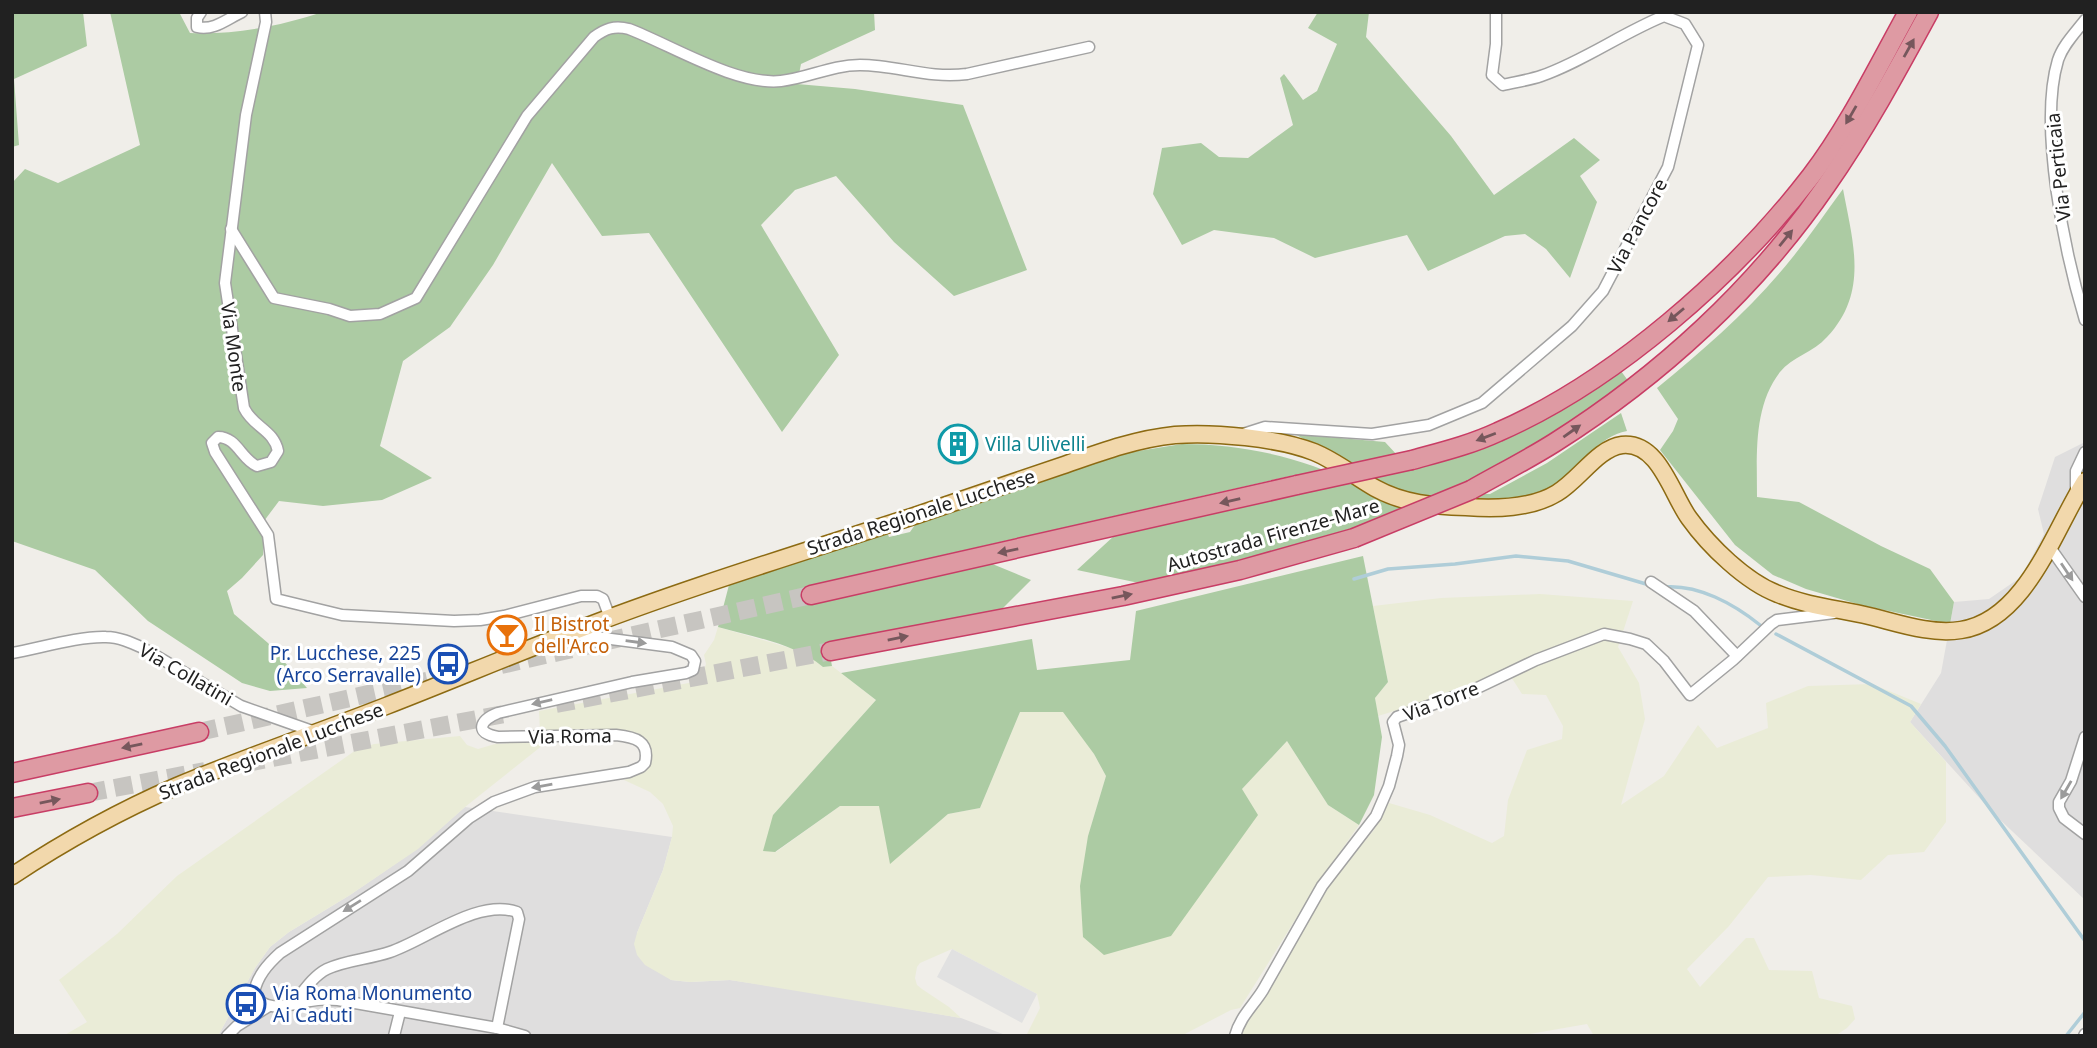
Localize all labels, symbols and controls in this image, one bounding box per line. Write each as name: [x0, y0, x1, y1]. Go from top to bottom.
one-way arrow: [1904, 38, 1915, 58]
one-way arrow: [1845, 105, 1857, 124]
street label: Via Perticaia: [2039, 111, 2077, 223]
street label: Via Pancore: [1601, 174, 1673, 278]
one-way arrow: [1778, 230, 1793, 247]
street label: Via Monte: [215, 301, 253, 393]
one-way arrow: [1668, 307, 1685, 322]
building icon: Villa Ulivelli: [937, 423, 979, 465]
one-way arrow: [1563, 424, 1581, 438]
place label: Villa Ulivelli: [985, 431, 1085, 457]
one-way arrow: [1475, 432, 1496, 443]
street label: Strada Regionale Lucchese: [804, 463, 1038, 561]
street label: Autostrada Firenze-Mare: [1164, 492, 1382, 578]
one-way arrow: [1219, 496, 1241, 507]
one-way arrow: [997, 545, 1019, 556]
one-way arrow: [2060, 563, 2074, 581]
one-way arrow: [1111, 590, 1133, 601]
place label: Il Bistrot dell'Arco: [534, 611, 609, 659]
bar icon: Il Bistrot dell'Arco: [486, 614, 528, 656]
one-way arrow: [887, 633, 909, 644]
street label: Via Collatini: [134, 637, 238, 711]
one-way arrow: [626, 637, 648, 648]
place label: Pr. Lucchese, 225 (Arco Serravalle): [270, 640, 421, 688]
bus stop icon: Pr. Lucchese, 225 (Arco Serravalle): [427, 643, 469, 685]
street label: Via Torre: [1400, 675, 1482, 727]
street label: Strada Regionale Lucchese: [155, 696, 387, 806]
one-way arrow: [531, 697, 553, 708]
street label: Via Roma: [528, 722, 612, 750]
one-way arrow: [121, 741, 143, 752]
one-way arrow: [2060, 780, 2072, 800]
one-way arrow: [531, 781, 553, 792]
one-way arrow: [39, 795, 61, 806]
one-way arrow: [342, 900, 362, 913]
place label: Via Roma Monumento Ai Caduti: [273, 980, 472, 1028]
bus stop icon: Via Roma Monumento Ai Caduti: [225, 983, 267, 1025]

